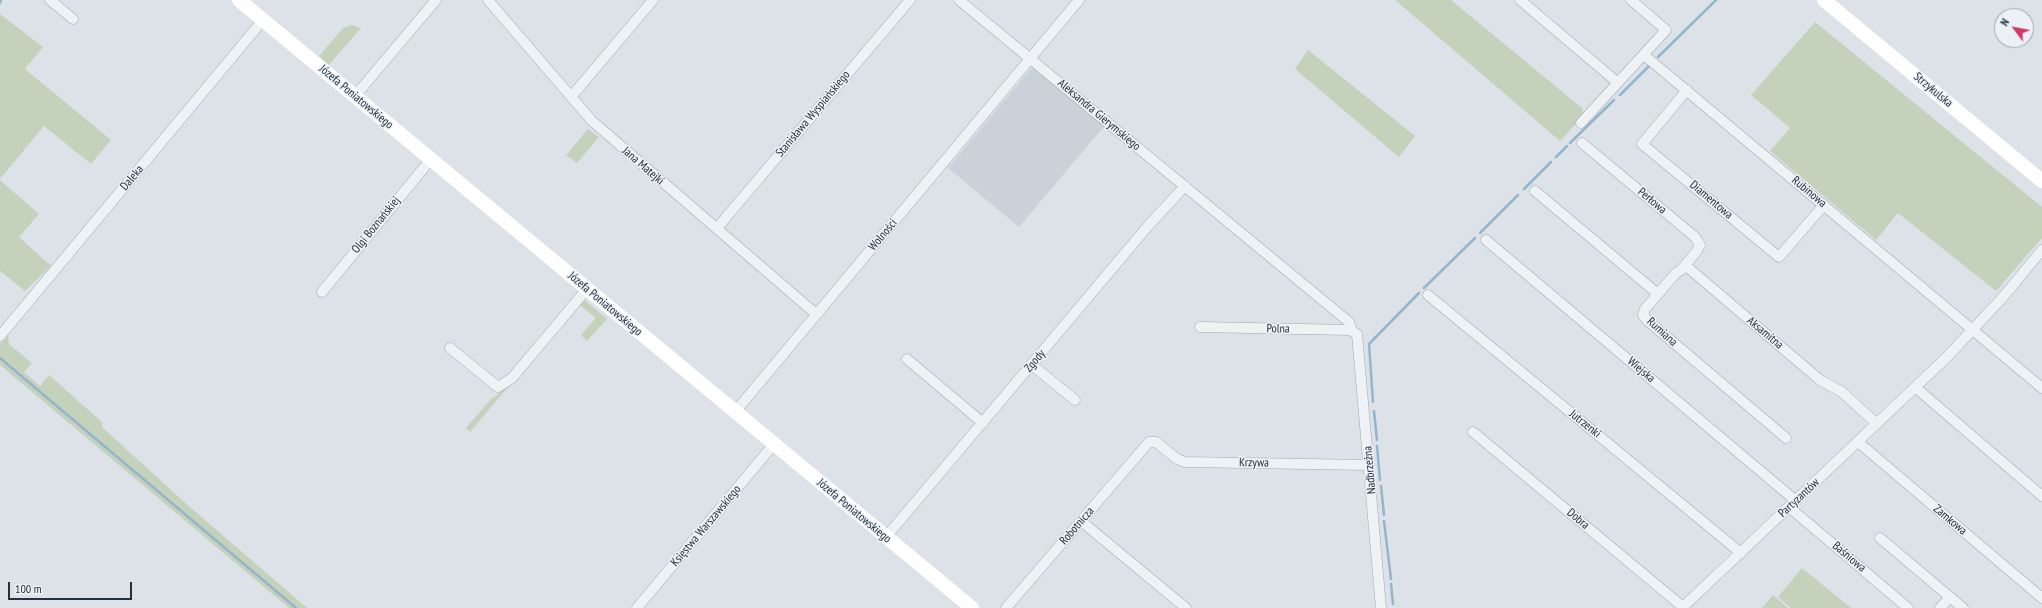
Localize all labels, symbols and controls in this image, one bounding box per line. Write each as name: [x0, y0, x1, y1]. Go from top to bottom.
north arrow: [1994, 8, 2034, 48]
text: N: [1997, 16, 2012, 28]
street label: Józefa Poniatowskiego: [316, 62, 396, 132]
street label: Stanisława Wyspiańskiego: [773, 68, 853, 160]
street label: Strzykulska: [1911, 69, 1955, 111]
street label: Aleksandra Gierymskiego: [1055, 76, 1143, 154]
street label: Jana Matejki: [619, 144, 667, 188]
street label: Daleka: [117, 163, 147, 193]
street label: Rubinowa: [1789, 173, 1829, 211]
street label: Diamentowa: [1686, 178, 1736, 222]
street label: Perłowa: [1635, 185, 1669, 217]
street label: Olgi Boznańskiej: [349, 194, 403, 256]
street label: Wolności: [866, 216, 900, 254]
street label: Józefa Poniatowskiego: [565, 269, 645, 339]
street label: Aksamitna: [1744, 314, 1786, 352]
street label: Rumiana: [1644, 315, 1680, 349]
street label: Polna: [1266, 322, 1290, 336]
street label: Zgody: [1021, 347, 1049, 375]
street label: Wiejska: [1624, 354, 1658, 386]
street label: Jutrzenki: [1566, 407, 1604, 441]
street label: Nadbrzeżna: [1361, 445, 1379, 495]
street label: Krzywa: [1239, 456, 1269, 470]
street label: Partyzantów: [1775, 475, 1823, 521]
street label: Józefa Poniatowskiego: [814, 476, 894, 546]
street label: Księstwa Warszawskiego: [668, 482, 744, 570]
street label: Zamkowa: [1930, 502, 1970, 538]
street label: Robotnicza: [1057, 504, 1097, 548]
street label: Dobra: [1564, 506, 1592, 532]
street label: Baśniowa: [1829, 539, 1869, 575]
scale bar: [10, 574, 134, 600]
text: 100 m: [15, 581, 42, 596]

